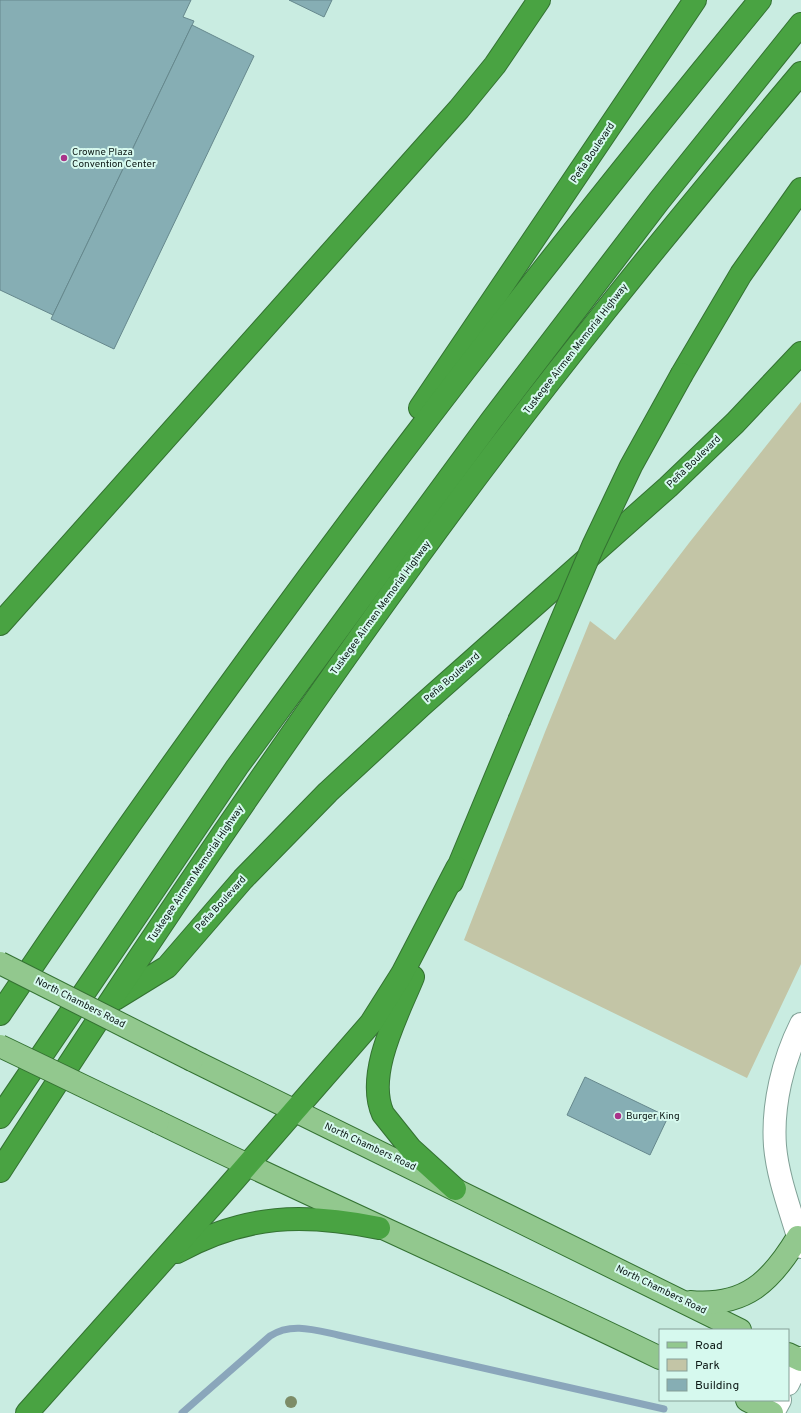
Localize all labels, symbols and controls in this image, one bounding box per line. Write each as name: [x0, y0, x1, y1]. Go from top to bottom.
street label: Peña Boulevard: [568, 120, 618, 186]
place label: Crowne Plaza Convention Center: [72, 146, 156, 171]
marker: Crowne Plaza Convention Center: [59, 153, 69, 163]
street label: Tuskegee Airmen Memorial Highway: [521, 281, 631, 417]
street label: Peña Boulevard: [664, 433, 724, 491]
street label: Tuskegee Airmen Memorial Highway: [328, 538, 434, 678]
street label: Peña Boulevard: [421, 650, 483, 706]
street label: Tuskegee Airmen Memorial Highway: [145, 803, 247, 945]
street label: Peña Boulevard: [193, 874, 249, 934]
street label: North Chambers Road: [33, 975, 127, 1031]
place label: Burger King: [626, 1110, 680, 1123]
marker: Burger King: [613, 1111, 623, 1121]
street label: North Chambers Road: [322, 1120, 418, 1174]
street label: North Chambers Road: [613, 1262, 709, 1318]
legend: [659, 1329, 789, 1401]
text: Road: [695, 1338, 723, 1354]
text: Park: [695, 1358, 720, 1374]
text: Building: [695, 1378, 739, 1394]

